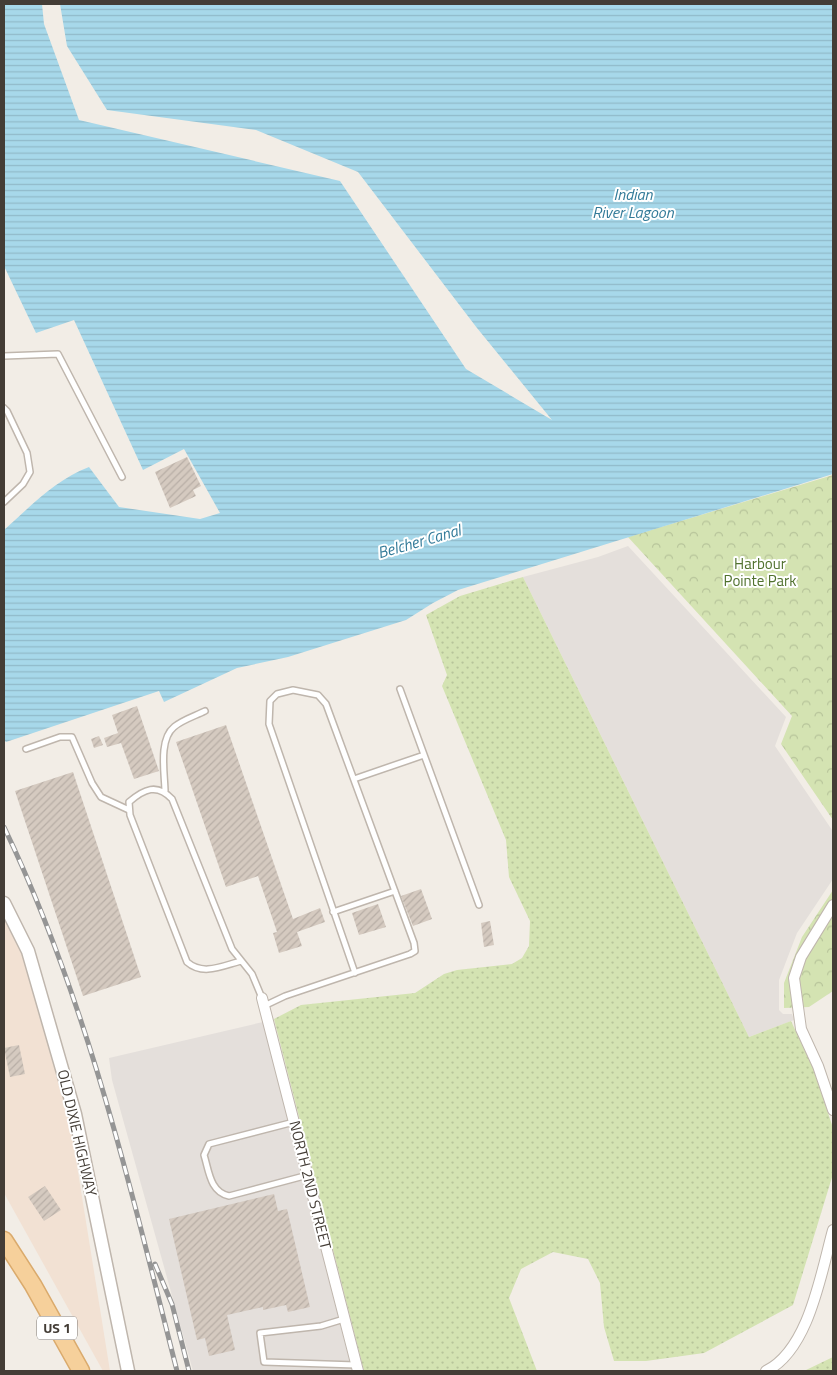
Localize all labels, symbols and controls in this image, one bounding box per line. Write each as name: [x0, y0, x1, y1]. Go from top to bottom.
water label: Indian River Lagoon: [592, 182, 675, 224]
water label: Belcher Canal: [374, 517, 465, 564]
park label: Harbour Pointe Park: [724, 552, 796, 592]
street label: OLD DIXIE HIGHWAY: [52, 1067, 103, 1199]
street label: NORTH 2ND STREET: [283, 1118, 338, 1252]
road number: US 1: [37, 1316, 77, 1340]

